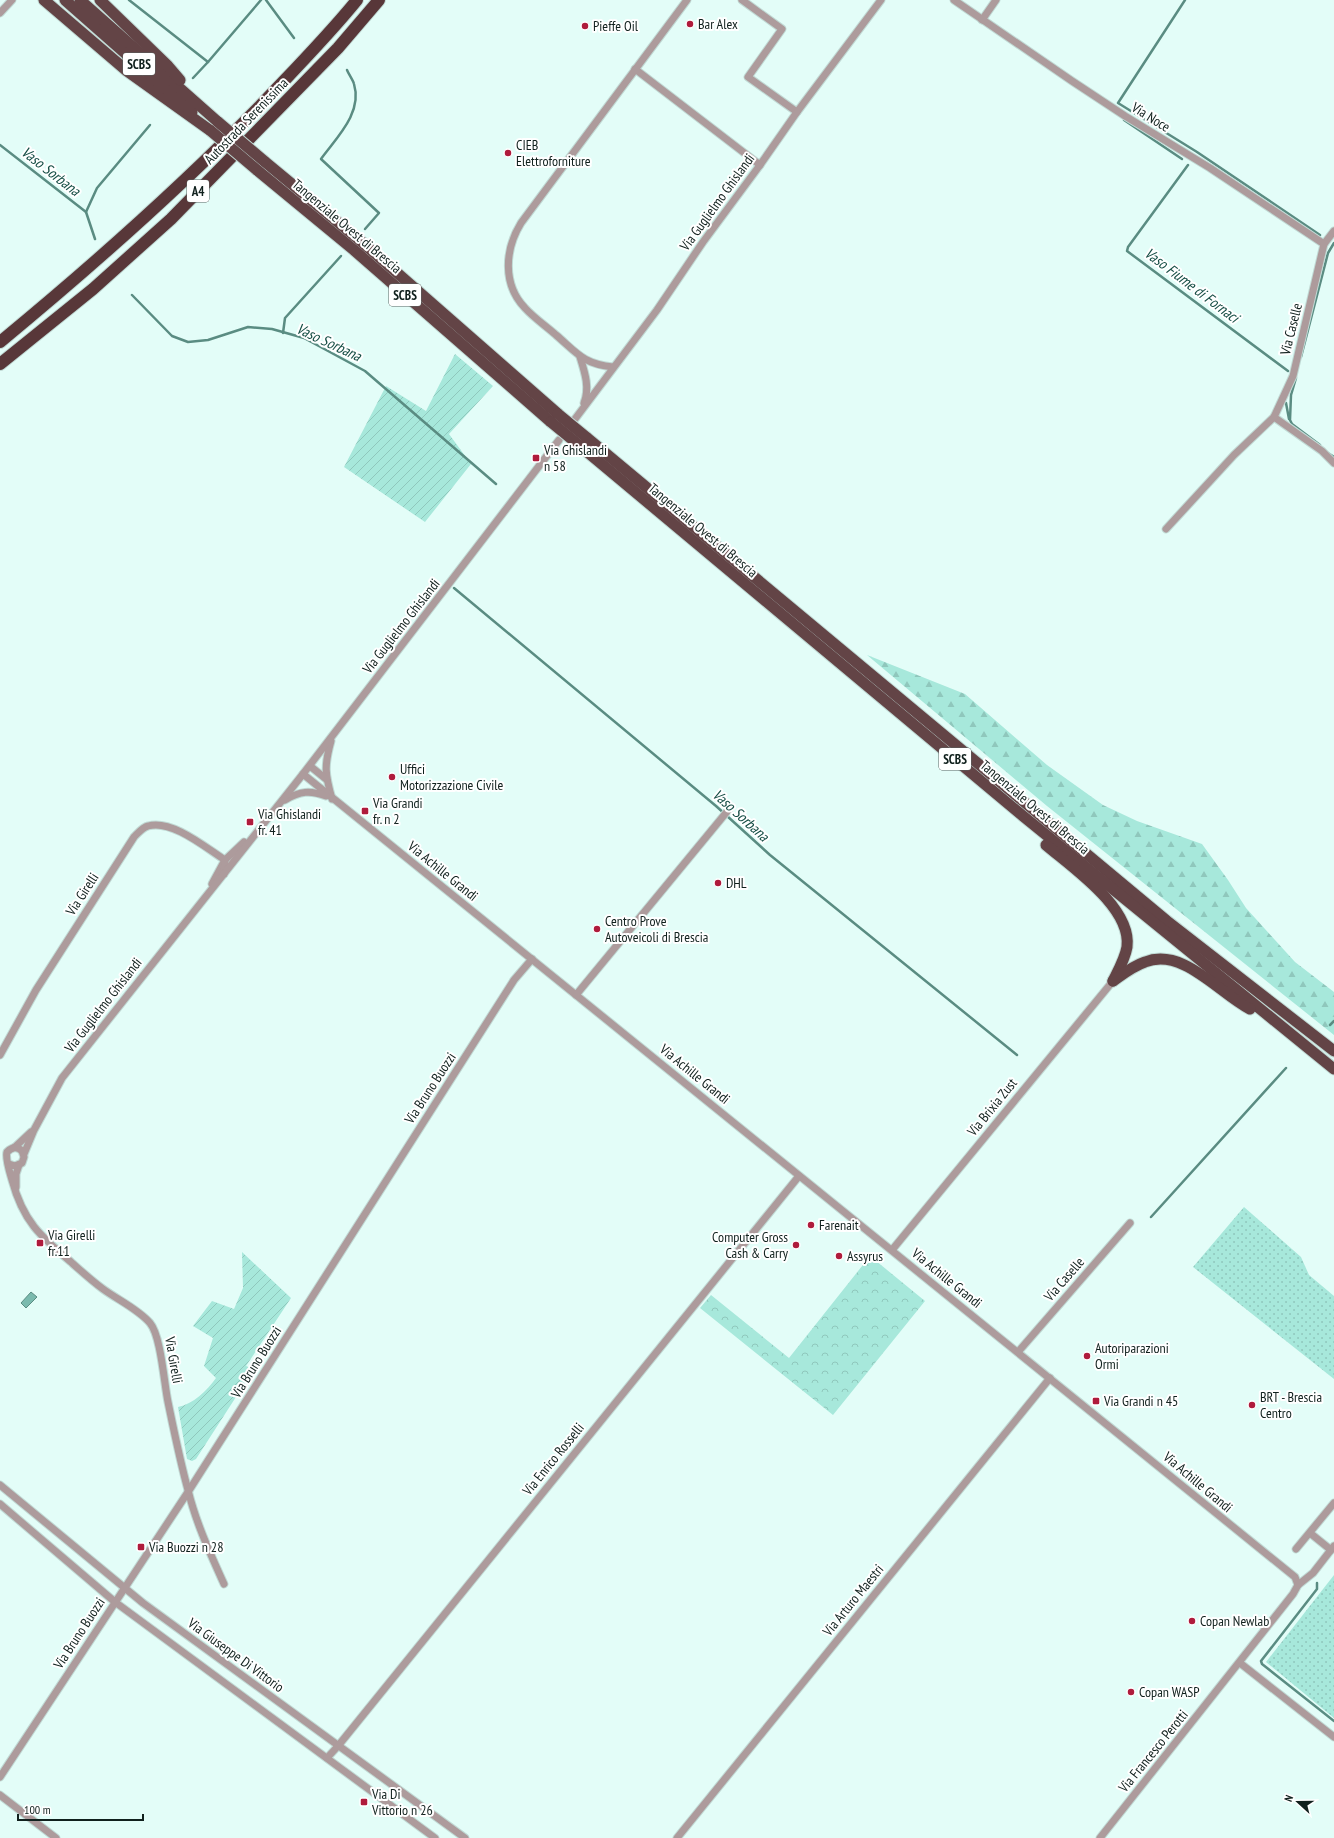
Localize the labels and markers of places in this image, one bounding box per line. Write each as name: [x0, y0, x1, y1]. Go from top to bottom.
place label: Bar Alex: [698, 15, 738, 33]
place label: Pieffe Oil: [593, 17, 639, 35]
marker: Bar Alex: [685, 19, 695, 29]
marker: Pieffe Oil: [580, 21, 590, 31]
place label: CIEB Elettroforniture: [516, 136, 591, 170]
marker: CIEB Elettroforniture: [503, 148, 513, 158]
place label: Via Ghislandi n 58: [543, 441, 607, 475]
marker: Via Ghislandi n 58: [531, 453, 541, 463]
place label: Uffici Motorizzazione Civile: [400, 760, 504, 794]
marker: Uffici Motorizzazione Civile: [387, 772, 397, 782]
place label: Via Grandi fr. n 2: [372, 794, 423, 828]
place label: Via Ghislandi fr. 41: [257, 805, 321, 839]
marker: Via Grandi fr. n 2: [360, 806, 370, 816]
marker: Via Ghislandi fr. 41: [245, 817, 255, 827]
place label: DHL: [726, 874, 747, 892]
marker: DHL: [713, 878, 723, 888]
place label: Centro Prove Autoveicoli di Brescia: [605, 912, 708, 946]
marker: Centro Prove Autoveicoli di Brescia: [592, 924, 602, 934]
place label: Farenait: [819, 1216, 859, 1234]
marker: Farenait: [806, 1220, 816, 1230]
place label: Via Girelli fr.11: [47, 1226, 95, 1260]
place label: Computer Gross Cash & Carry: [712, 1228, 789, 1262]
marker: Via Girelli fr.11: [35, 1238, 45, 1248]
marker: Computer Gross Cash & Carry: [791, 1240, 801, 1250]
place label: Assyrus: [847, 1247, 883, 1265]
marker: Assyrus: [834, 1251, 844, 1261]
place label: Autoriparazioni Ormi: [1095, 1339, 1169, 1373]
marker: Autoriparazioni Ormi: [1082, 1351, 1092, 1361]
place label: BRT - Brescia Centro: [1260, 1388, 1322, 1422]
place label: Via Grandi n 45: [1103, 1392, 1178, 1410]
marker: Via Grandi n 45: [1091, 1396, 1101, 1406]
marker: BRT - Brescia Centro: [1247, 1400, 1257, 1410]
place label: Via Buozzi n 28: [148, 1538, 223, 1556]
marker: Via Buozzi n 28: [136, 1542, 146, 1552]
place label: Copan Newlab: [1200, 1612, 1269, 1630]
marker: Copan Newlab: [1187, 1616, 1197, 1626]
place label: Copan WASP: [1139, 1683, 1200, 1701]
marker: Copan WASP: [1126, 1687, 1136, 1697]
place label: Via Di Vittorio n 26: [371, 1785, 433, 1819]
marker: Via Di Vittorio n 26: [359, 1797, 369, 1807]

